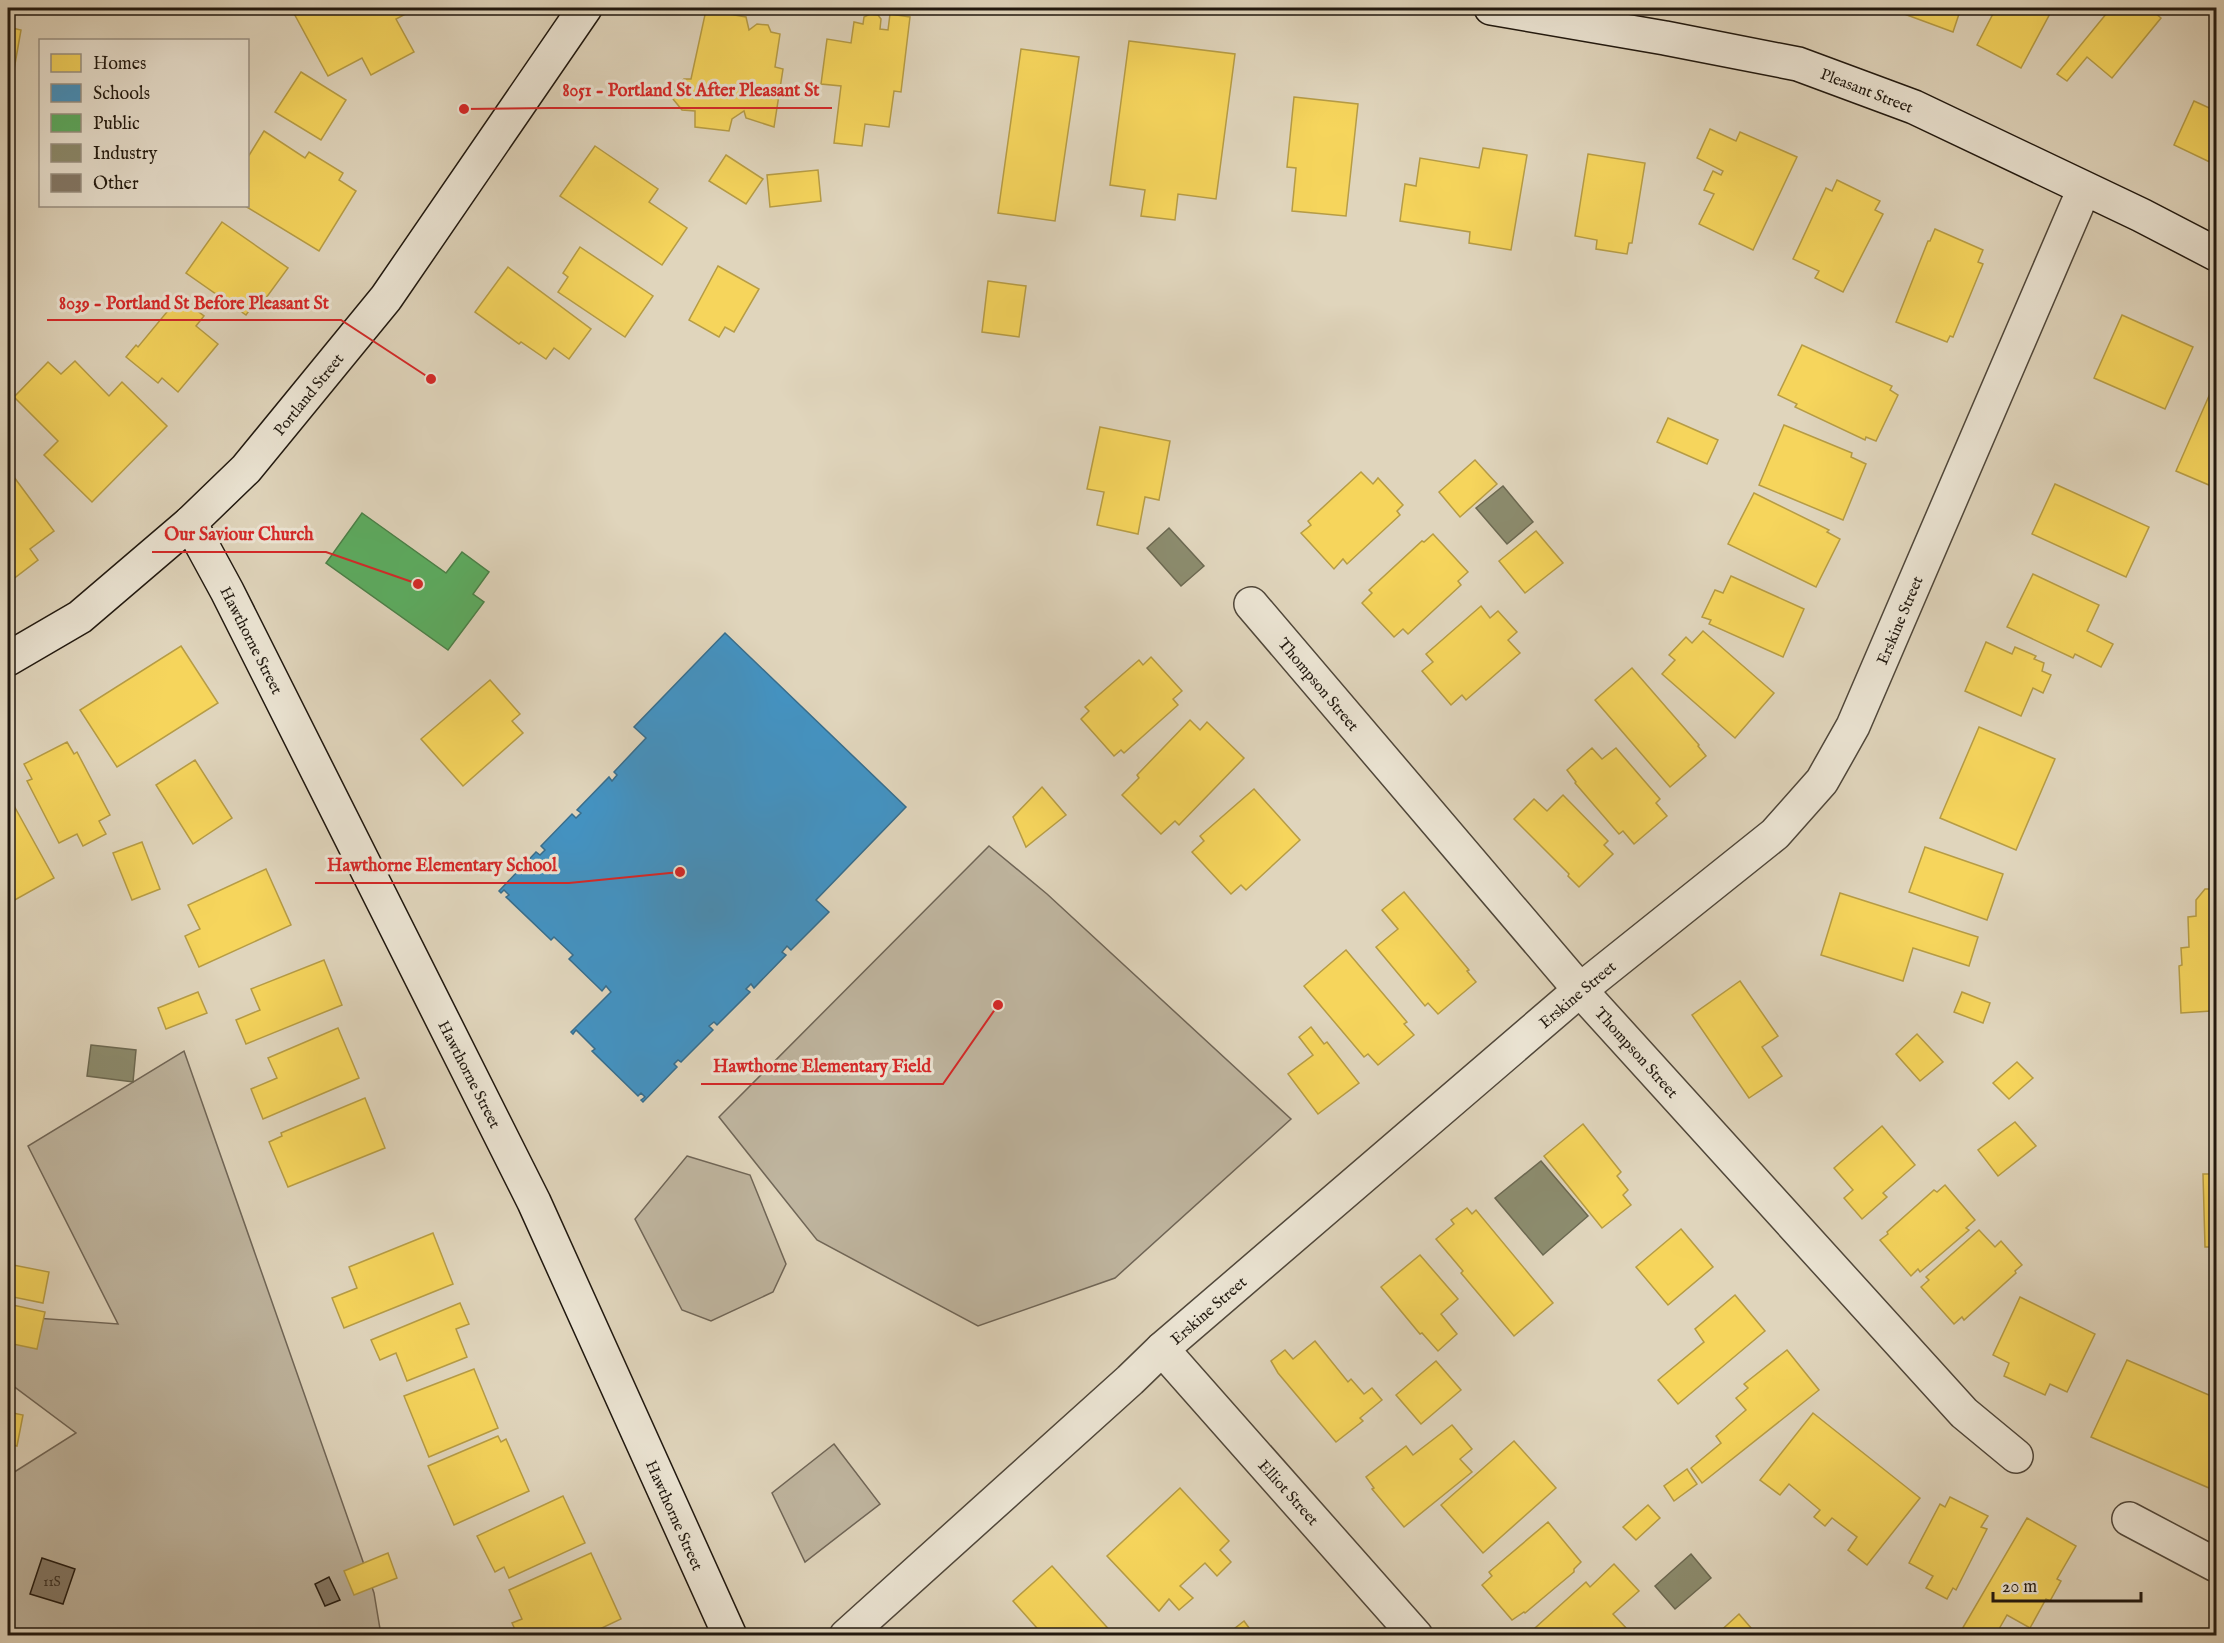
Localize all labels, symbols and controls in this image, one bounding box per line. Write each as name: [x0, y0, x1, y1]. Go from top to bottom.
legend: [39, 39, 249, 207]
text: Homes: [93, 53, 146, 76]
street label: Pleasant Street: [1817, 65, 1916, 119]
callout: 8051 - Portland St After Pleasant St: [550, 72, 832, 108]
text: 8051 - Portland St After Pleasant St: [562, 80, 820, 103]
text: Schools: [93, 83, 150, 106]
text: Public: [93, 113, 140, 136]
text: Industry: [93, 143, 157, 166]
text: Other: [93, 173, 139, 196]
callout: 8039 - Portland St Before Pleasant St: [47, 284, 341, 320]
text: 8039 - Portland St Before Pleasant St: [59, 293, 330, 316]
street label: Portland Street: [270, 350, 349, 441]
callout: Our Saviour Church: [152, 516, 326, 552]
text: Our Saviour Church: [164, 524, 314, 547]
street label: Erskine Street: [1873, 573, 1929, 668]
street label: Hawthorne Street: [214, 584, 286, 699]
street label: Thompson Street: [1273, 635, 1363, 736]
callout: Hawthorne Elementary School: [315, 847, 569, 883]
text: Hawthorne Elementary School: [327, 855, 558, 878]
street label: Erskine Street: [1536, 957, 1621, 1034]
street label: Thompson Street: [1589, 1004, 1682, 1103]
street label: Hawthorne Street: [432, 1018, 504, 1133]
callout: Hawthorne Elementary Field: [701, 1048, 943, 1084]
text: Hawthorne Elementary Field: [713, 1056, 931, 1079]
street label: Erskine Street: [1167, 1273, 1252, 1350]
street label: Elliot Street: [1253, 1456, 1323, 1531]
street label: Hawthorne Street: [640, 1458, 707, 1574]
scale bar: [1993, 1565, 2142, 1603]
house number: 11S: [43, 1573, 61, 1591]
text: 20 m: [2002, 1576, 2037, 1599]

